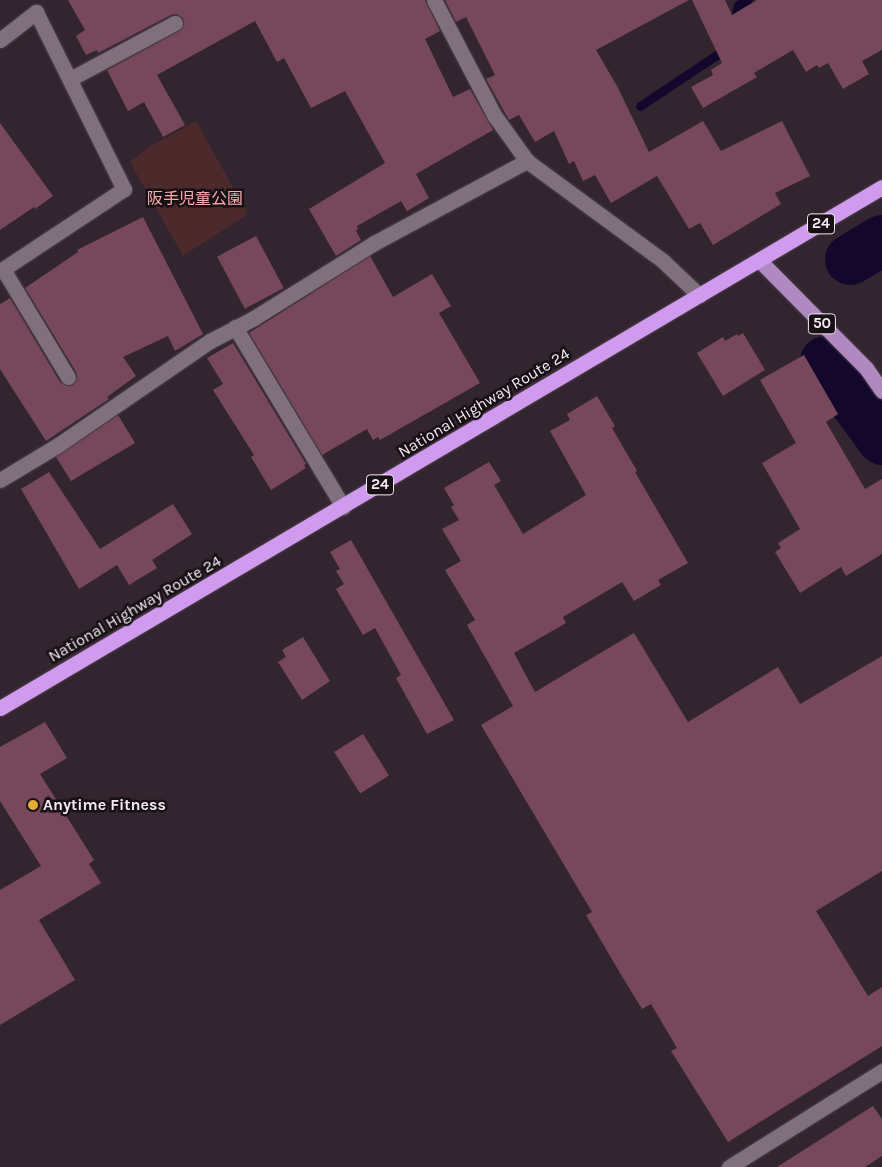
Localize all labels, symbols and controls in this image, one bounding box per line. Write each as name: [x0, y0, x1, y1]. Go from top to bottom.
park label: 阪手児童公園: [147, 189, 243, 209]
road number: 24: [806, 212, 836, 236]
road number: 50: [807, 312, 837, 336]
street label: National Highway Route 24: [395, 344, 573, 462]
road number: 24: [365, 472, 395, 498]
street label: National Highway Route 24: [45, 552, 225, 666]
place label: Anytime Fitness: [43, 795, 166, 815]
marker: Anytime Fitness: [27, 799, 39, 811]

